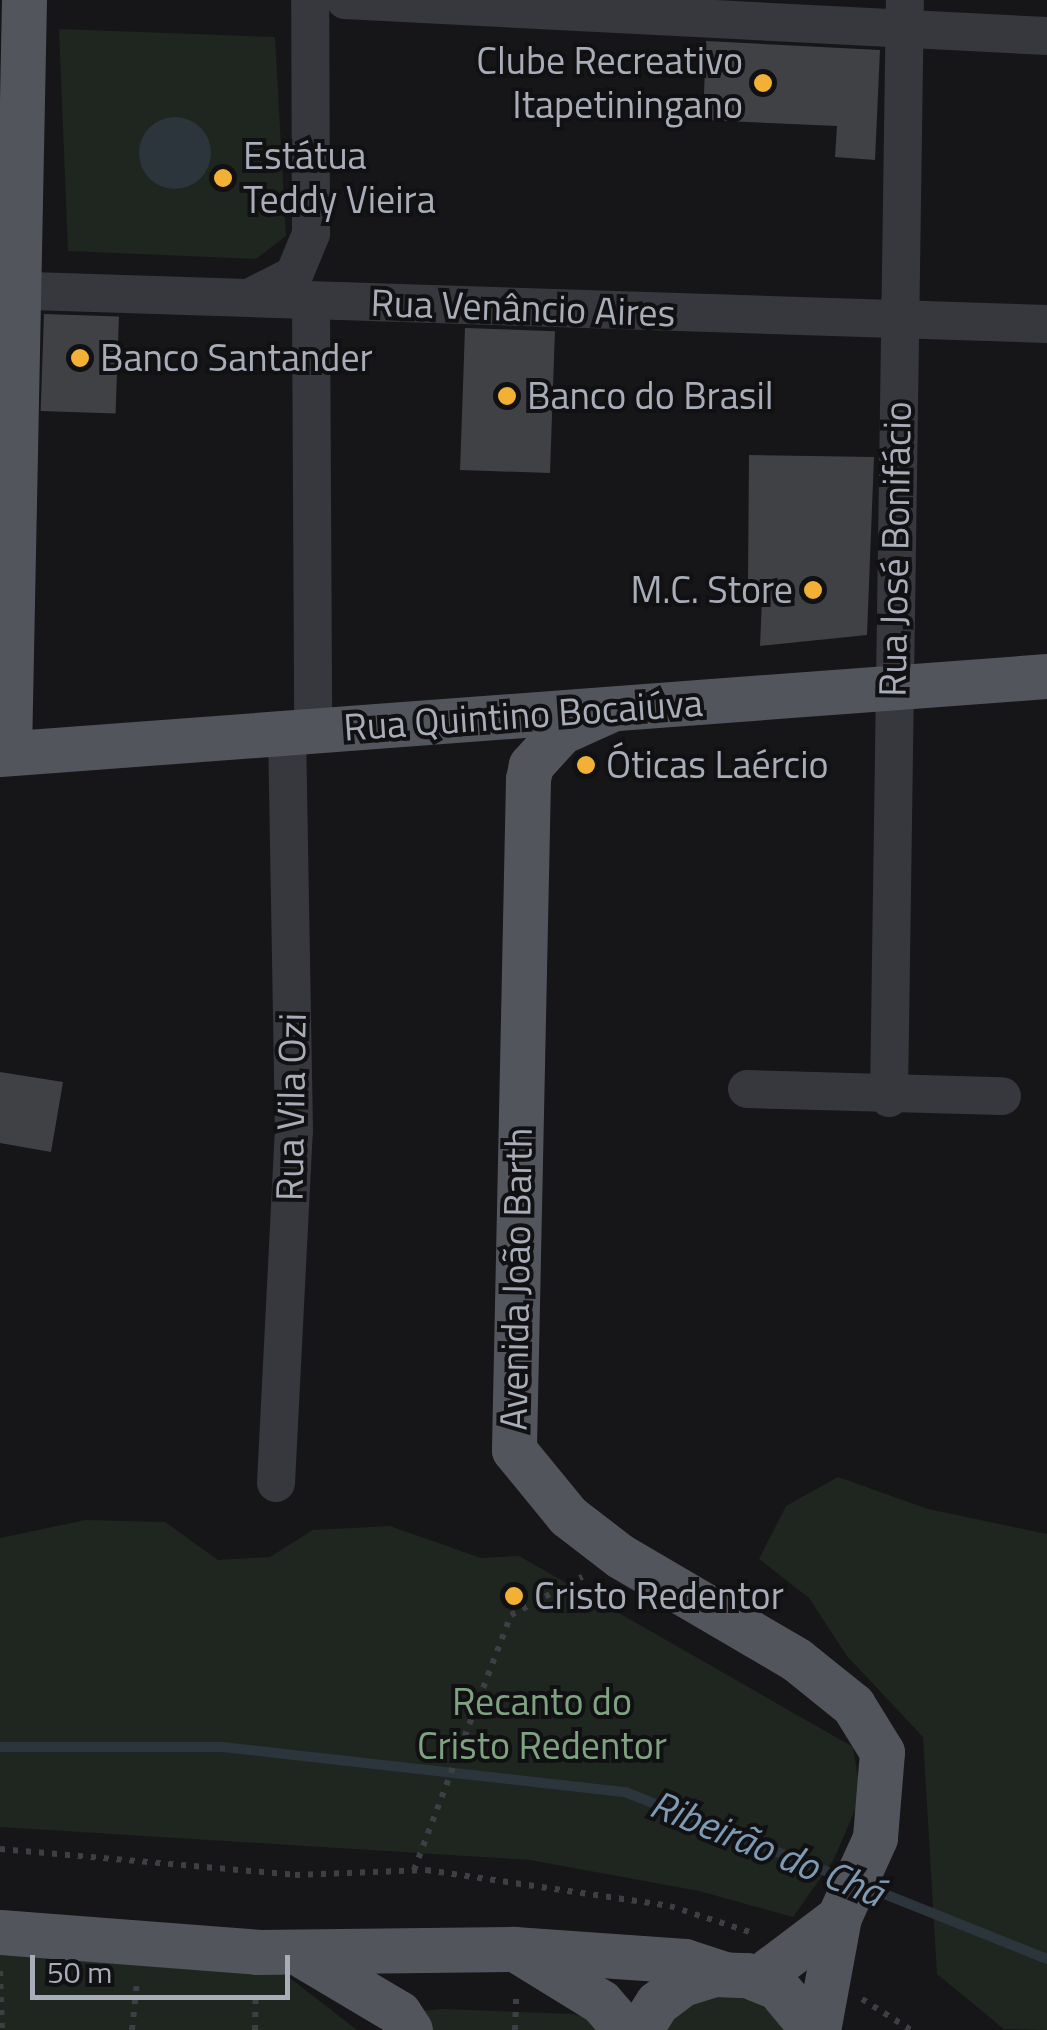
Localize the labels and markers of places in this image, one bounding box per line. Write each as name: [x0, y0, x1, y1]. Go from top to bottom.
place label: Clube Recreativo Itapetiningano: [476, 38, 743, 127]
marker: Clube Recreativo Itapetiningano: [752, 72, 774, 94]
place label: Estátua Teddy Vieira: [243, 133, 436, 222]
marker: Estátua Teddy Vieira: [212, 167, 234, 189]
place label: Banco Santander: [100, 335, 373, 381]
marker: Banco Santander: [69, 347, 91, 369]
place label: Banco do Brasil: [527, 373, 774, 419]
marker: Banco do Brasil: [496, 385, 518, 407]
place label: M.C. Store: [630, 567, 793, 613]
marker: M.C. Store: [802, 579, 824, 601]
place label: Óticas Laércio: [606, 742, 829, 788]
marker: Óticas Laércio: [575, 754, 597, 776]
place label: Cristo Redentor: [534, 1573, 784, 1619]
marker: Cristo Redentor: [503, 1585, 525, 1607]

